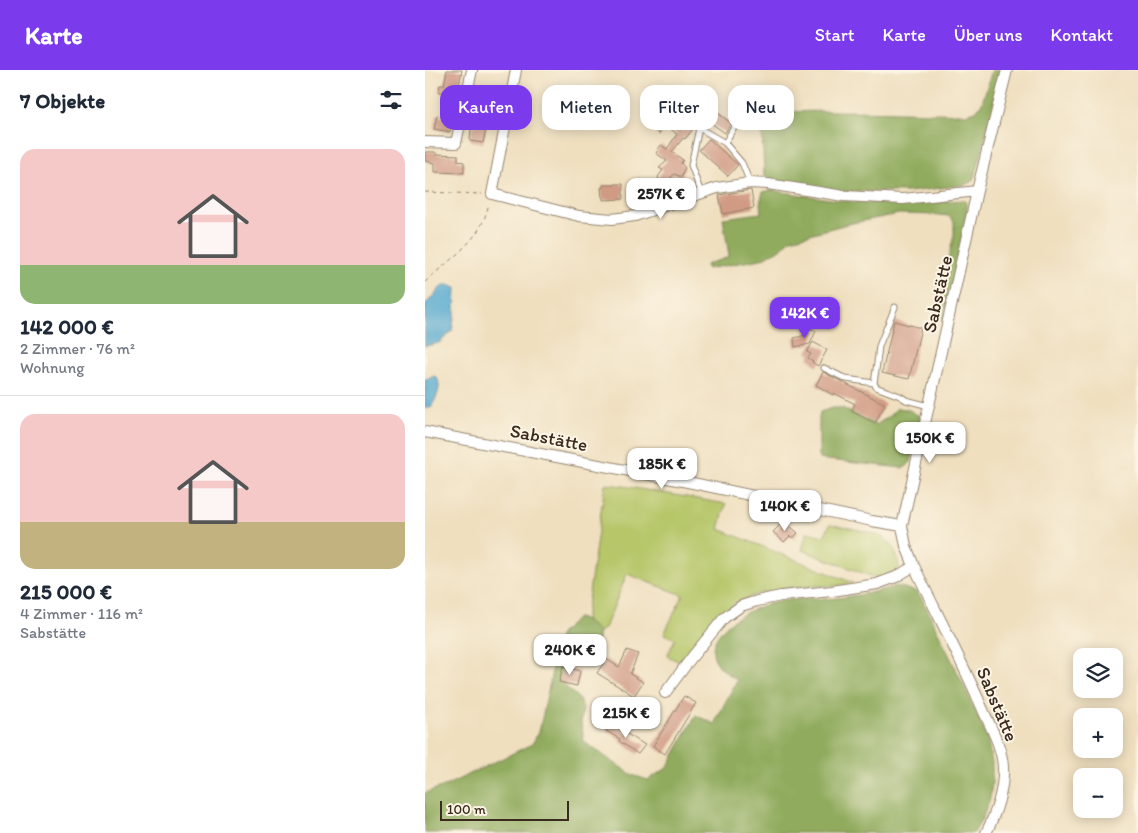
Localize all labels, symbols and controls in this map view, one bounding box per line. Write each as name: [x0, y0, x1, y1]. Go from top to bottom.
text: Karte: [25, 21, 83, 50]
text: Start: [815, 24, 854, 46]
text: Karte: [882, 24, 926, 46]
text: Über uns: [954, 24, 1023, 46]
text: Kontakt: [1051, 24, 1113, 46]
chip: Kaufen: [440, 85, 532, 130]
chip: Mieten: [542, 85, 630, 130]
chip: Filter: [640, 85, 718, 130]
chip: Neu: [728, 85, 794, 130]
icon: filters: [377, 86, 405, 114]
text: 7 Objekte: [20, 88, 105, 113]
pin: 257K €: [620, 178, 702, 220]
icon: home: [168, 181, 258, 271]
text: 257K €: [637, 184, 685, 203]
street label: Sabstätte: [917, 253, 958, 335]
pin: 142K €: [764, 296, 846, 339]
text: 142K €: [781, 303, 829, 322]
text: 142 000 €: [20, 314, 114, 339]
text: 2 Zimmer · 76 m²: [20, 339, 135, 358]
text: Wohnung: [20, 358, 84, 377]
street label: Sabstätte: [508, 419, 590, 456]
pin: 150K €: [889, 422, 971, 464]
text: 150K €: [906, 428, 954, 447]
icon: home: [168, 447, 258, 537]
pin: 185K €: [621, 448, 703, 490]
text: 185K €: [638, 454, 686, 473]
pin: 140K €: [744, 490, 826, 532]
text: 140K €: [760, 496, 810, 515]
text: 215 000 €: [20, 579, 112, 604]
text: 4 Zimmer · 116 m²: [20, 604, 143, 623]
text: Sabstätte: [20, 623, 86, 642]
pin: 240K €: [529, 634, 611, 676]
text: 240K €: [545, 640, 595, 659]
map controls: [1073, 648, 1123, 818]
button: layers: [1073, 648, 1123, 698]
street label: Sabstätte: [972, 664, 1023, 745]
pin: 215K €: [585, 696, 667, 739]
text: 215K €: [602, 703, 650, 722]
button: +: [1073, 708, 1123, 758]
button: −: [1073, 768, 1123, 818]
scale bar: [440, 798, 569, 821]
text: 100 m: [447, 801, 486, 818]

